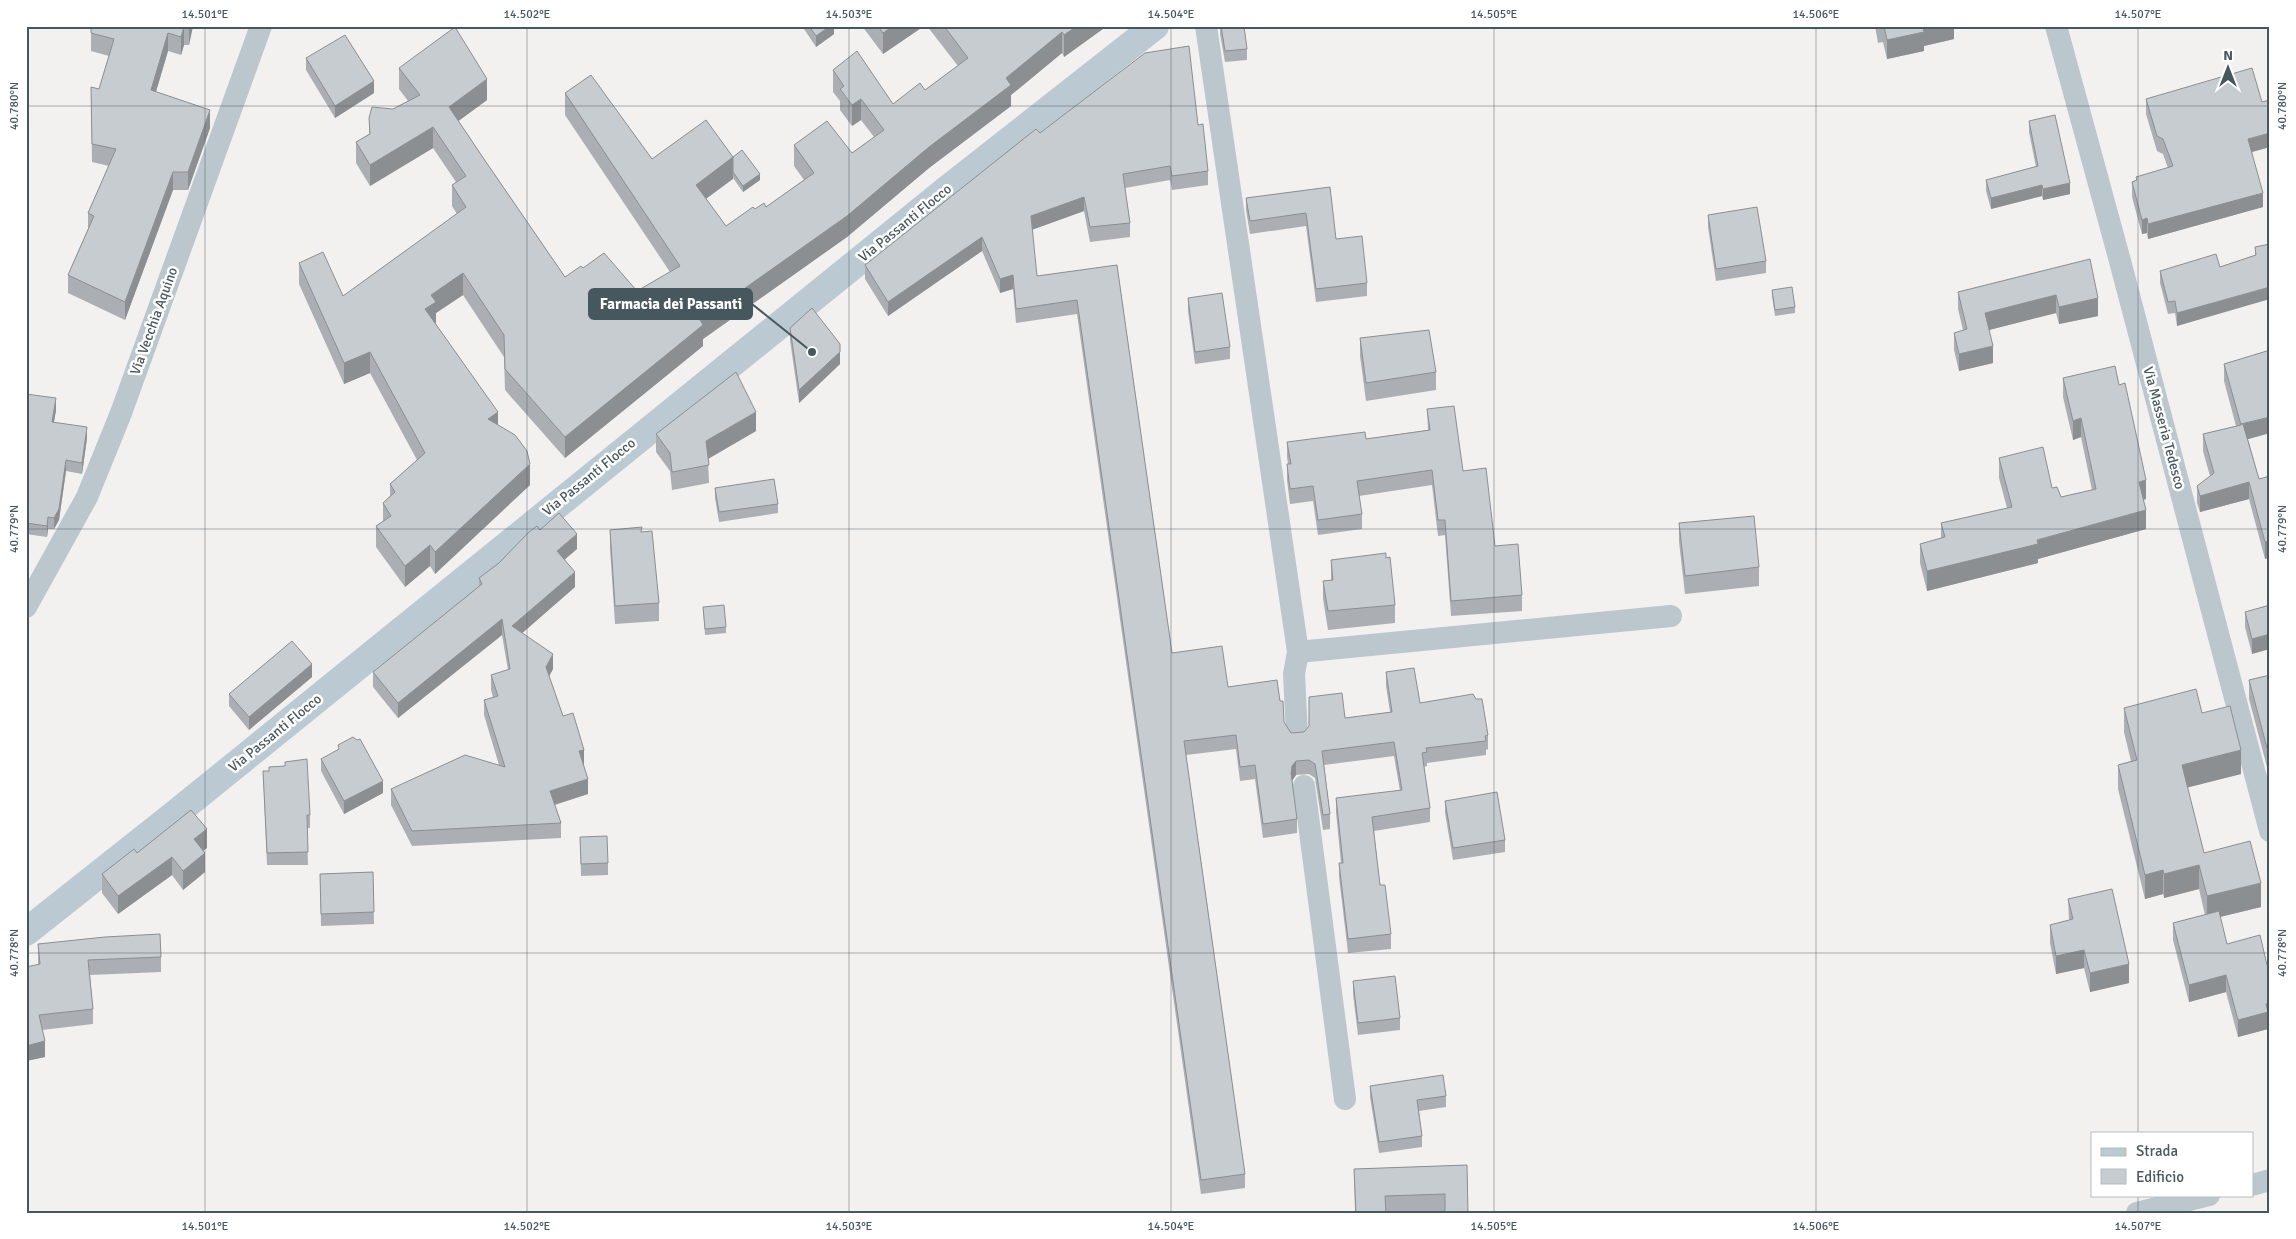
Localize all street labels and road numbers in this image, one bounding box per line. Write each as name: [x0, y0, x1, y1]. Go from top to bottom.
street label: Via Passanti Flocco: [855, 180, 955, 266]
street label: Via Vecchia Aquino: [127, 265, 181, 377]
street label: Via Masseria Tedesco: [2139, 365, 2189, 491]
street label: Via Passanti Flocco: [539, 434, 639, 520]
street label: Via Passanti Flocco: [225, 690, 325, 776]

